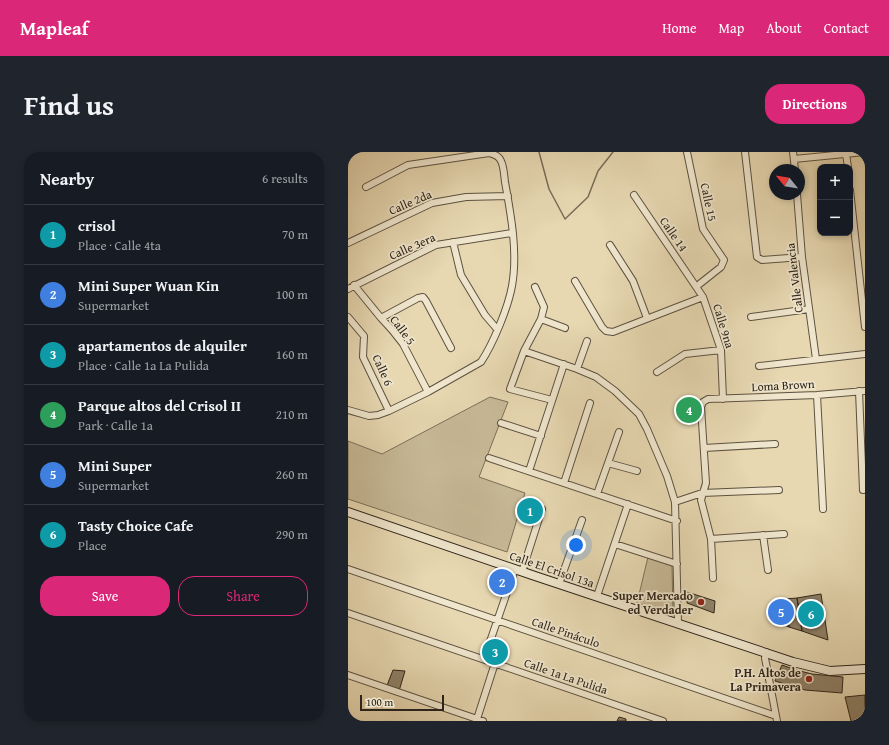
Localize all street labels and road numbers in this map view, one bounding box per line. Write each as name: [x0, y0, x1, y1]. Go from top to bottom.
street label: Calle 15: [697, 181, 721, 223]
street label: Calle 2da: [386, 185, 434, 219]
street label: Calle 14: [656, 213, 692, 255]
street label: Calle 3era: [386, 228, 438, 264]
street label: Calle Valencia: [781, 242, 807, 314]
street label: Calle 9na: [709, 302, 739, 350]
street label: Calle 5: [386, 312, 420, 348]
street label: Calle 6: [369, 351, 398, 389]
street label: Loma Brown: [751, 375, 815, 395]
street label: Calle El Crisol 13a: [508, 547, 597, 592]
street label: Calle Pináculo: [530, 612, 602, 652]
street label: Calle 1a La Pulida: [522, 654, 610, 698]

